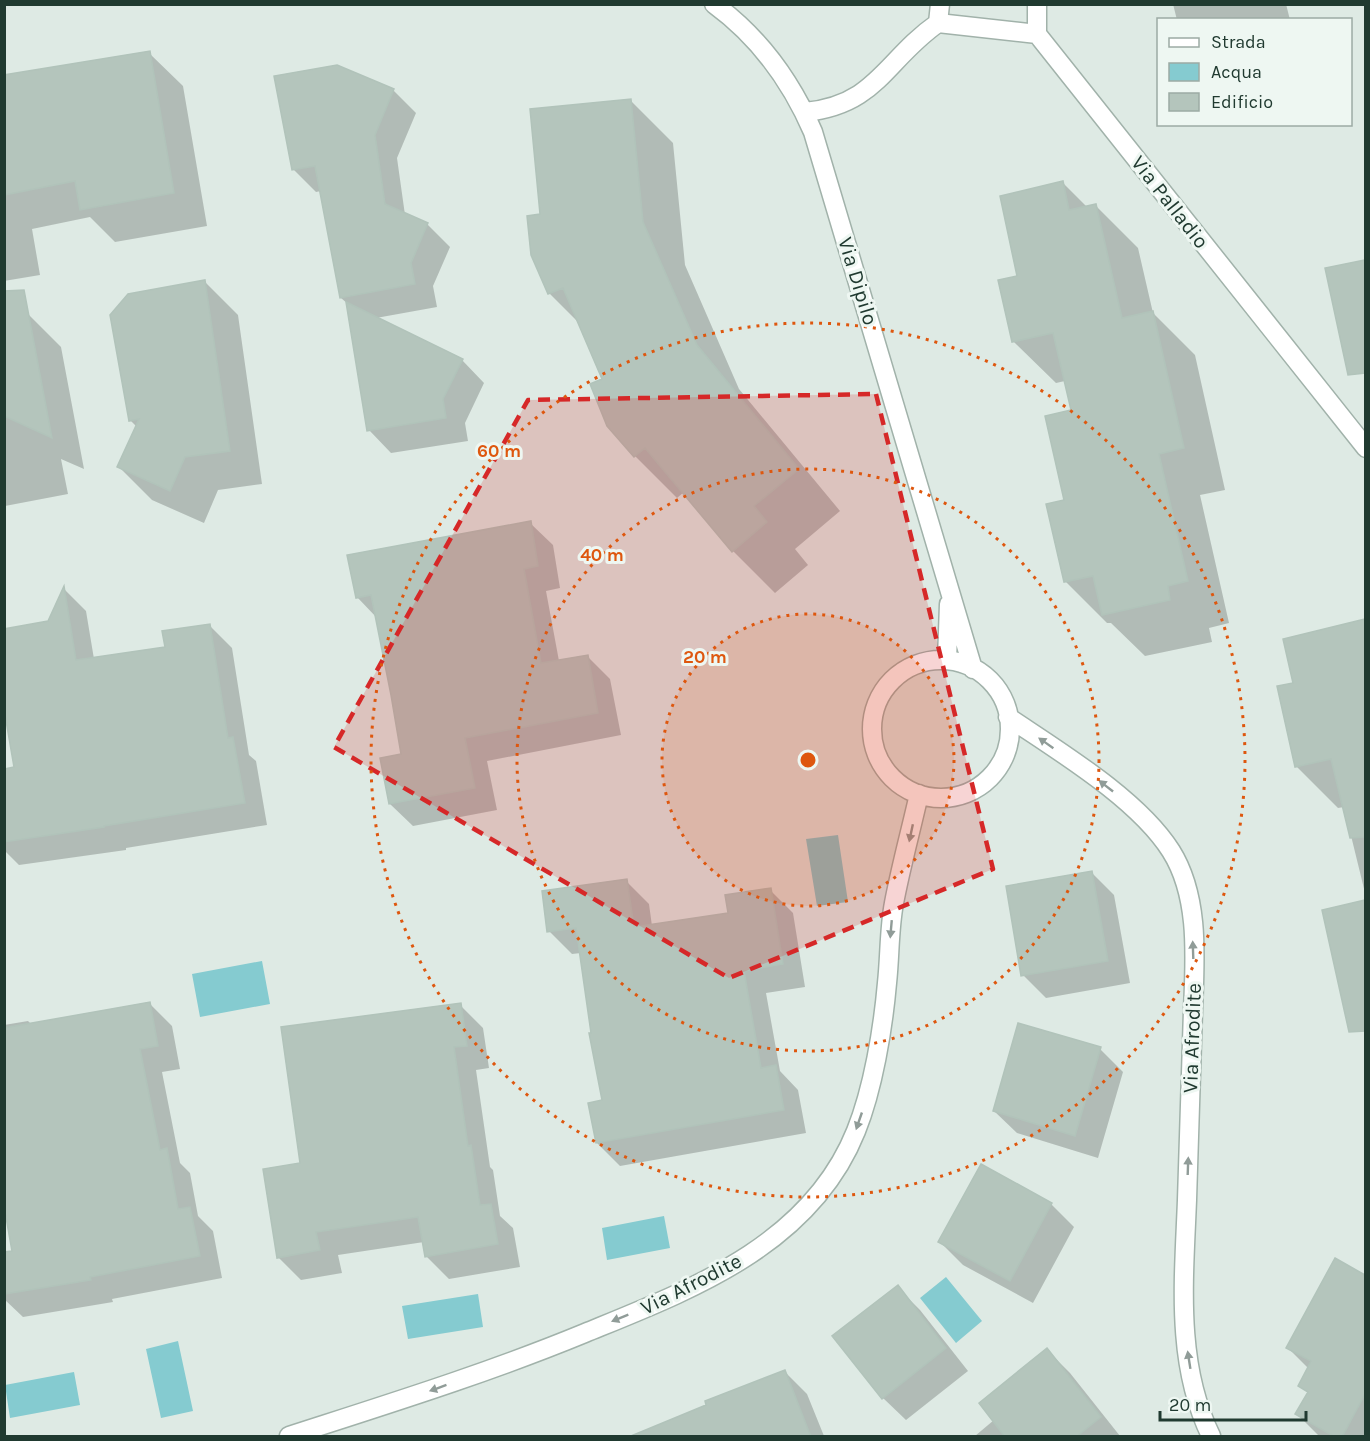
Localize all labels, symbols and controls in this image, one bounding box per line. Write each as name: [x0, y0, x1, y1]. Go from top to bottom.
legend: [1157, 18, 1352, 126]
text: Strada: [1211, 31, 1266, 53]
text: Acqua: [1211, 61, 1262, 83]
text: Edificio: [1211, 91, 1273, 113]
street label: Via Palladio: [1126, 151, 1214, 253]
street label: Via Dipilo: [833, 234, 883, 328]
text: 60 m: [477, 440, 521, 462]
text: 40 m: [580, 544, 624, 566]
text: 20 m: [683, 646, 727, 668]
one-way arrow: [1039, 737, 1055, 749]
centre of rings: [798, 750, 818, 770]
one-way arrow: [1098, 780, 1114, 793]
one-way arrow: [906, 824, 915, 843]
one-way arrow: [887, 920, 896, 939]
one-way arrow: [1189, 940, 1198, 959]
street label: Via Afrodite: [1178, 983, 1206, 1093]
one-way arrow: [854, 1112, 863, 1130]
one-way arrow: [1183, 1156, 1193, 1175]
street label: Via Afrodite: [637, 1248, 745, 1320]
one-way arrow: [611, 1314, 629, 1323]
one-way arrow: [1184, 1351, 1193, 1370]
one-way arrow: [429, 1383, 447, 1393]
scale bar: [1160, 1384, 1306, 1422]
text: 20 m: [1169, 1394, 1211, 1416]

